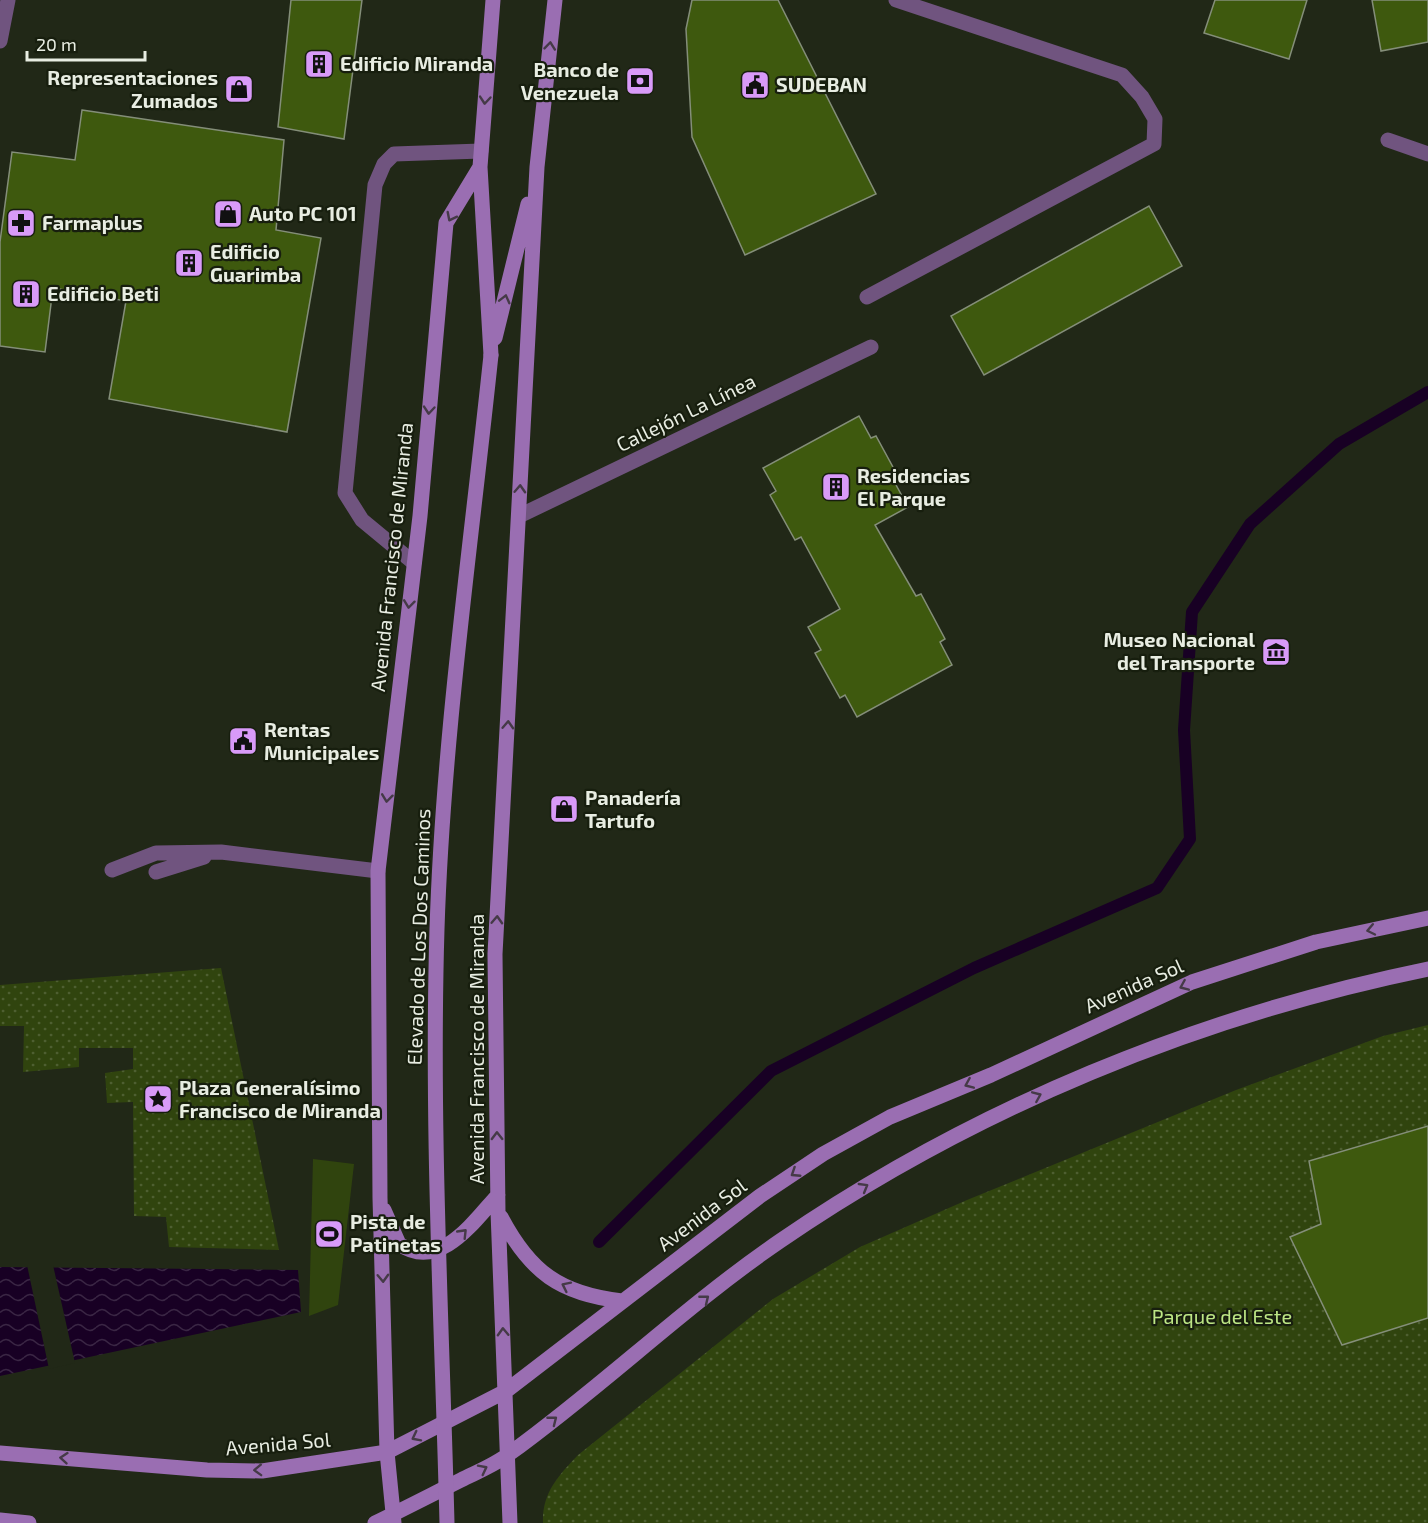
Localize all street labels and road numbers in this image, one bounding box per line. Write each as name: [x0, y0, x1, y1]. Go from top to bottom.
street label: Callejón La Línea: [612, 368, 759, 456]
street label: Avenida Francisco de Miranda: [365, 421, 417, 693]
street label: Elevado de Los Dos Caminos: [402, 808, 434, 1066]
street label: Avenida Francisco de Miranda: [464, 914, 488, 1184]
street label: Avenida Sol: [1081, 953, 1187, 1017]
street label: Avenida Sol: [652, 1173, 751, 1255]
street label: Avenida Sol: [224, 1426, 331, 1460]

